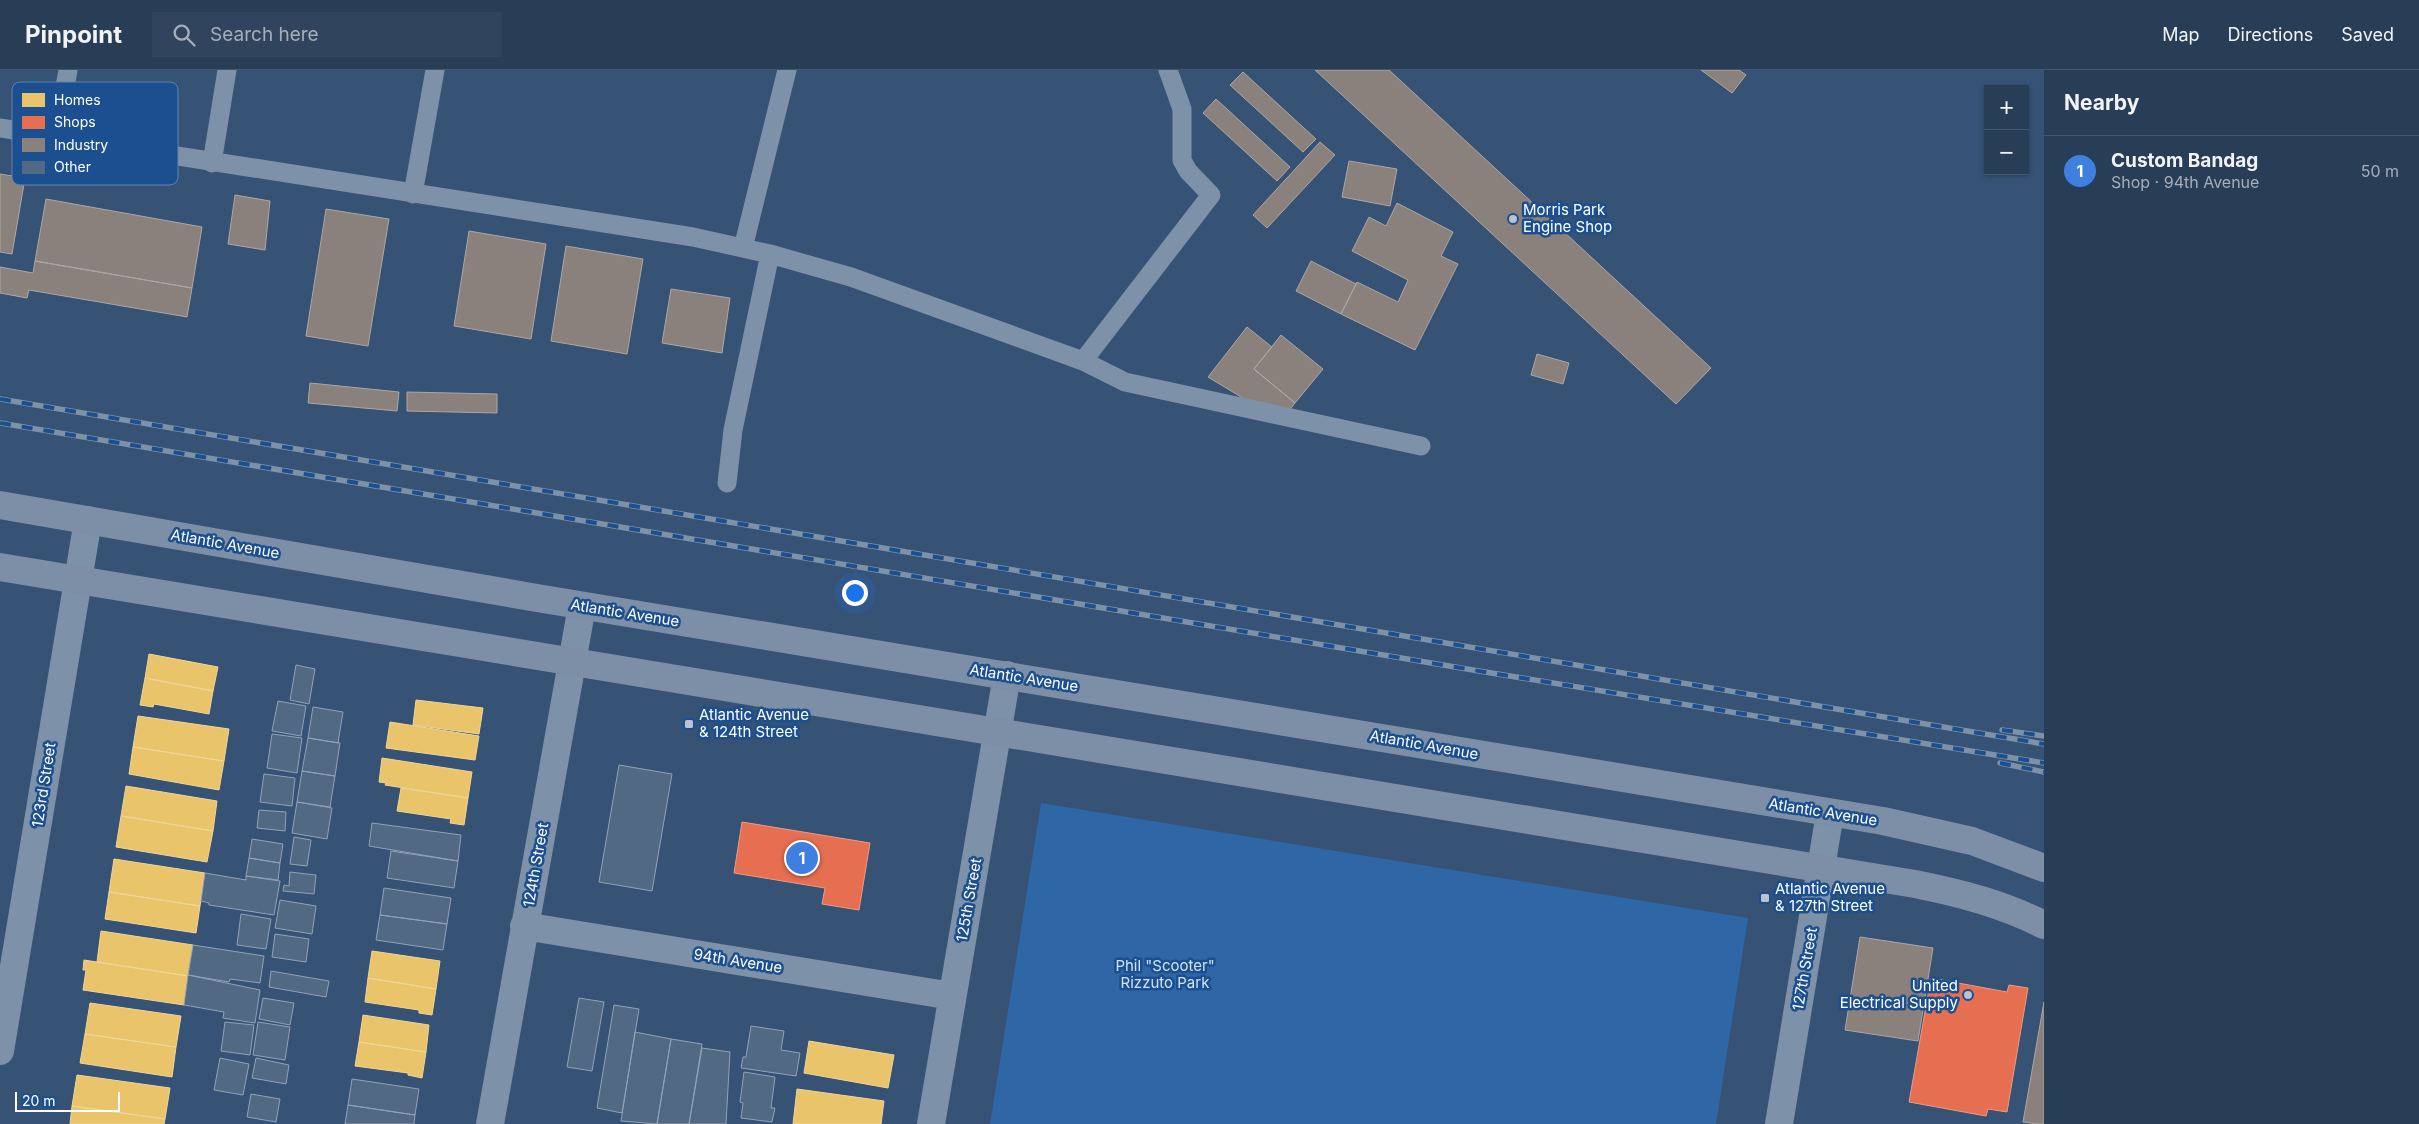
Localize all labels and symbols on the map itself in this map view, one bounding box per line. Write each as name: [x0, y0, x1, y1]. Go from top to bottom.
legend: [12, 82, 178, 185]
text: Homes: [54, 91, 101, 108]
text: Shops: [54, 113, 96, 130]
text: Industry: [54, 136, 108, 153]
text: Other: [54, 158, 91, 175]
place label: Morris Park Engine Shop: [1523, 200, 1612, 236]
marker: Morris Park Engine Shop: [1507, 213, 1519, 225]
street label: Atlantic Avenue: [169, 525, 281, 562]
your location: [842, 580, 868, 606]
street label: Atlantic Avenue: [569, 595, 681, 630]
street label: Atlantic Avenue: [968, 660, 1080, 695]
place label: Atlantic Avenue & 124th Street: [699, 705, 809, 741]
marker: Atlantic Avenue & 124th Street: [683, 718, 695, 730]
street label: Atlantic Avenue: [1368, 726, 1480, 763]
street label: 123rd Street: [27, 741, 60, 829]
street label: Atlantic Avenue: [1767, 794, 1879, 829]
street label: 124th Street: [519, 821, 552, 908]
pin: 1: [786, 839, 818, 877]
street label: 125th Street: [952, 856, 985, 943]
place label: Atlantic Avenue & 127th Street: [1775, 879, 1885, 915]
marker: Atlantic Avenue & 127th Street: [1759, 892, 1771, 904]
street label: 127th Street: [1788, 926, 1821, 1012]
street label: 94th Avenue: [692, 944, 784, 977]
park label: Phil "Scooter" Rizzuto Park: [1115, 956, 1215, 992]
place label: United Electrical Supply: [1840, 976, 1959, 1012]
marker: United Electrical Supply: [1962, 989, 1974, 1001]
scale bar: [15, 1089, 120, 1112]

